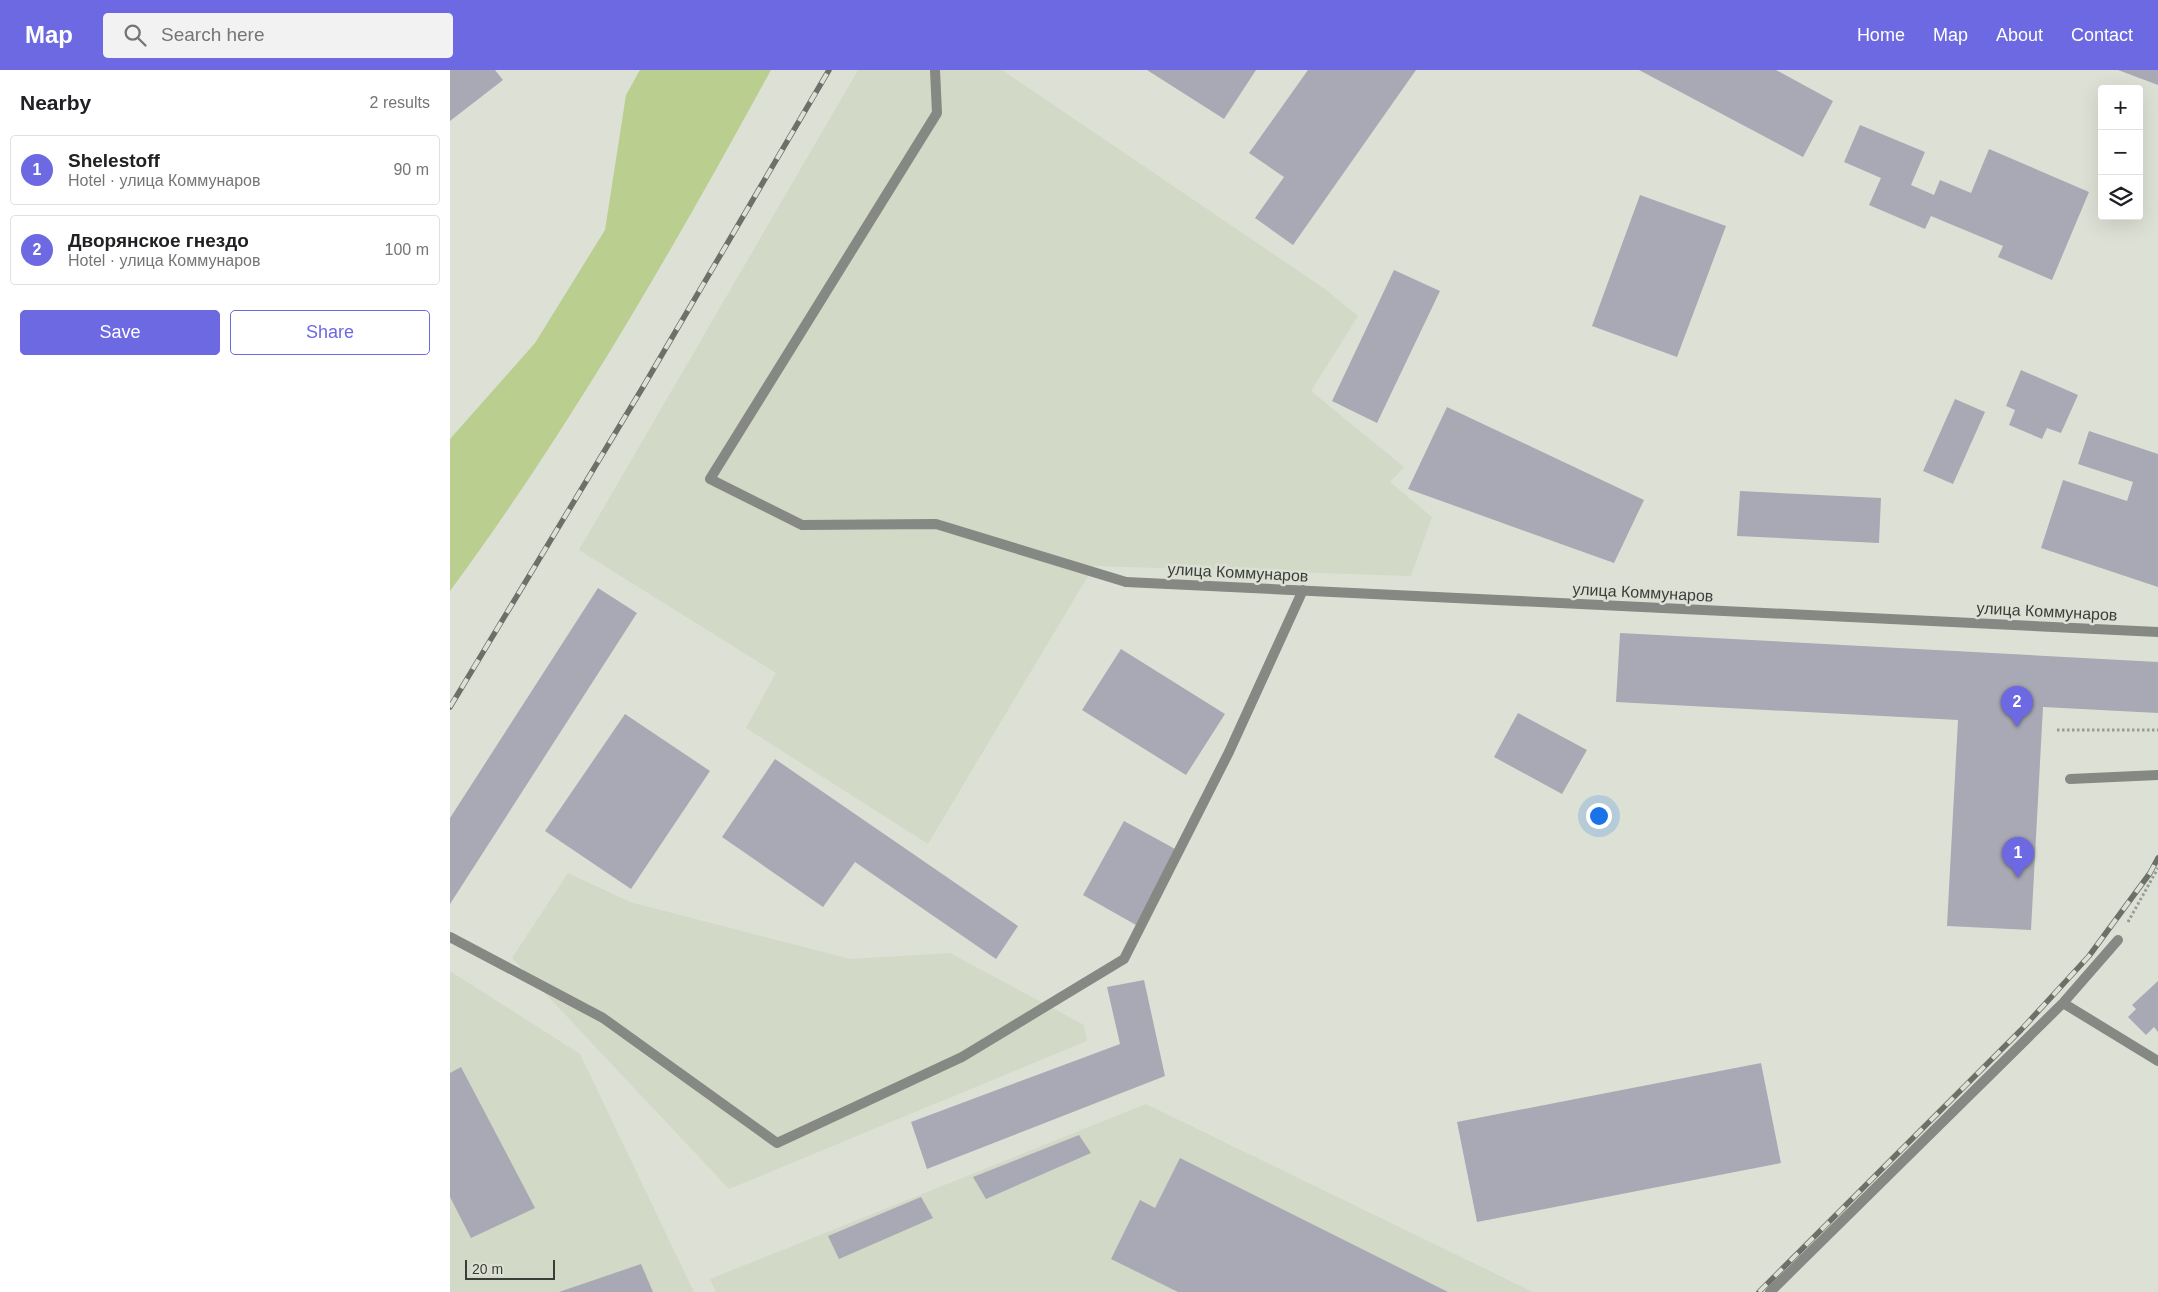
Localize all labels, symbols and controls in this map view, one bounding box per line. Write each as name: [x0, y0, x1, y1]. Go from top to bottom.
search box: [103, 13, 453, 58]
text: Map: [25, 21, 73, 48]
icon: search: [121, 21, 149, 49]
text: Search here: [161, 24, 265, 45]
text: Home: [1857, 25, 1905, 45]
text: Map: [1933, 25, 1968, 45]
text: About: [1996, 25, 2043, 45]
text: Contact: [2071, 25, 2133, 45]
map controls: [2098, 85, 2143, 220]
button: +: [2098, 85, 2143, 130]
text: Nearby: [20, 91, 91, 114]
text: 2 results: [370, 94, 430, 111]
button: −: [2098, 130, 2143, 175]
text: Shelestoff: [68, 150, 160, 171]
text: 1: [33, 161, 41, 178]
text: 90 m: [393, 161, 429, 178]
text: Hotel · улица Коммунаров: [68, 172, 260, 189]
button: layers: [2098, 175, 2143, 220]
text: Дворянское гнездо: [68, 230, 249, 251]
text: 2: [33, 241, 41, 258]
text: 100 m: [385, 241, 429, 258]
text: Hotel · улица Коммунаров: [68, 252, 260, 269]
button: Save: [20, 310, 220, 355]
button: Share: [230, 310, 430, 355]
street label: улица Коммунаров: [1167, 560, 1309, 585]
street label: улица Коммунаров: [1572, 580, 1714, 605]
street label: улица Коммунаров: [1976, 599, 2118, 624]
pin: 2: [2001, 686, 2033, 727]
your location: [1586, 803, 1612, 829]
pin: 1: [2002, 837, 2034, 878]
scale bar: [465, 1257, 555, 1280]
text: 20 m: [472, 1261, 503, 1277]

